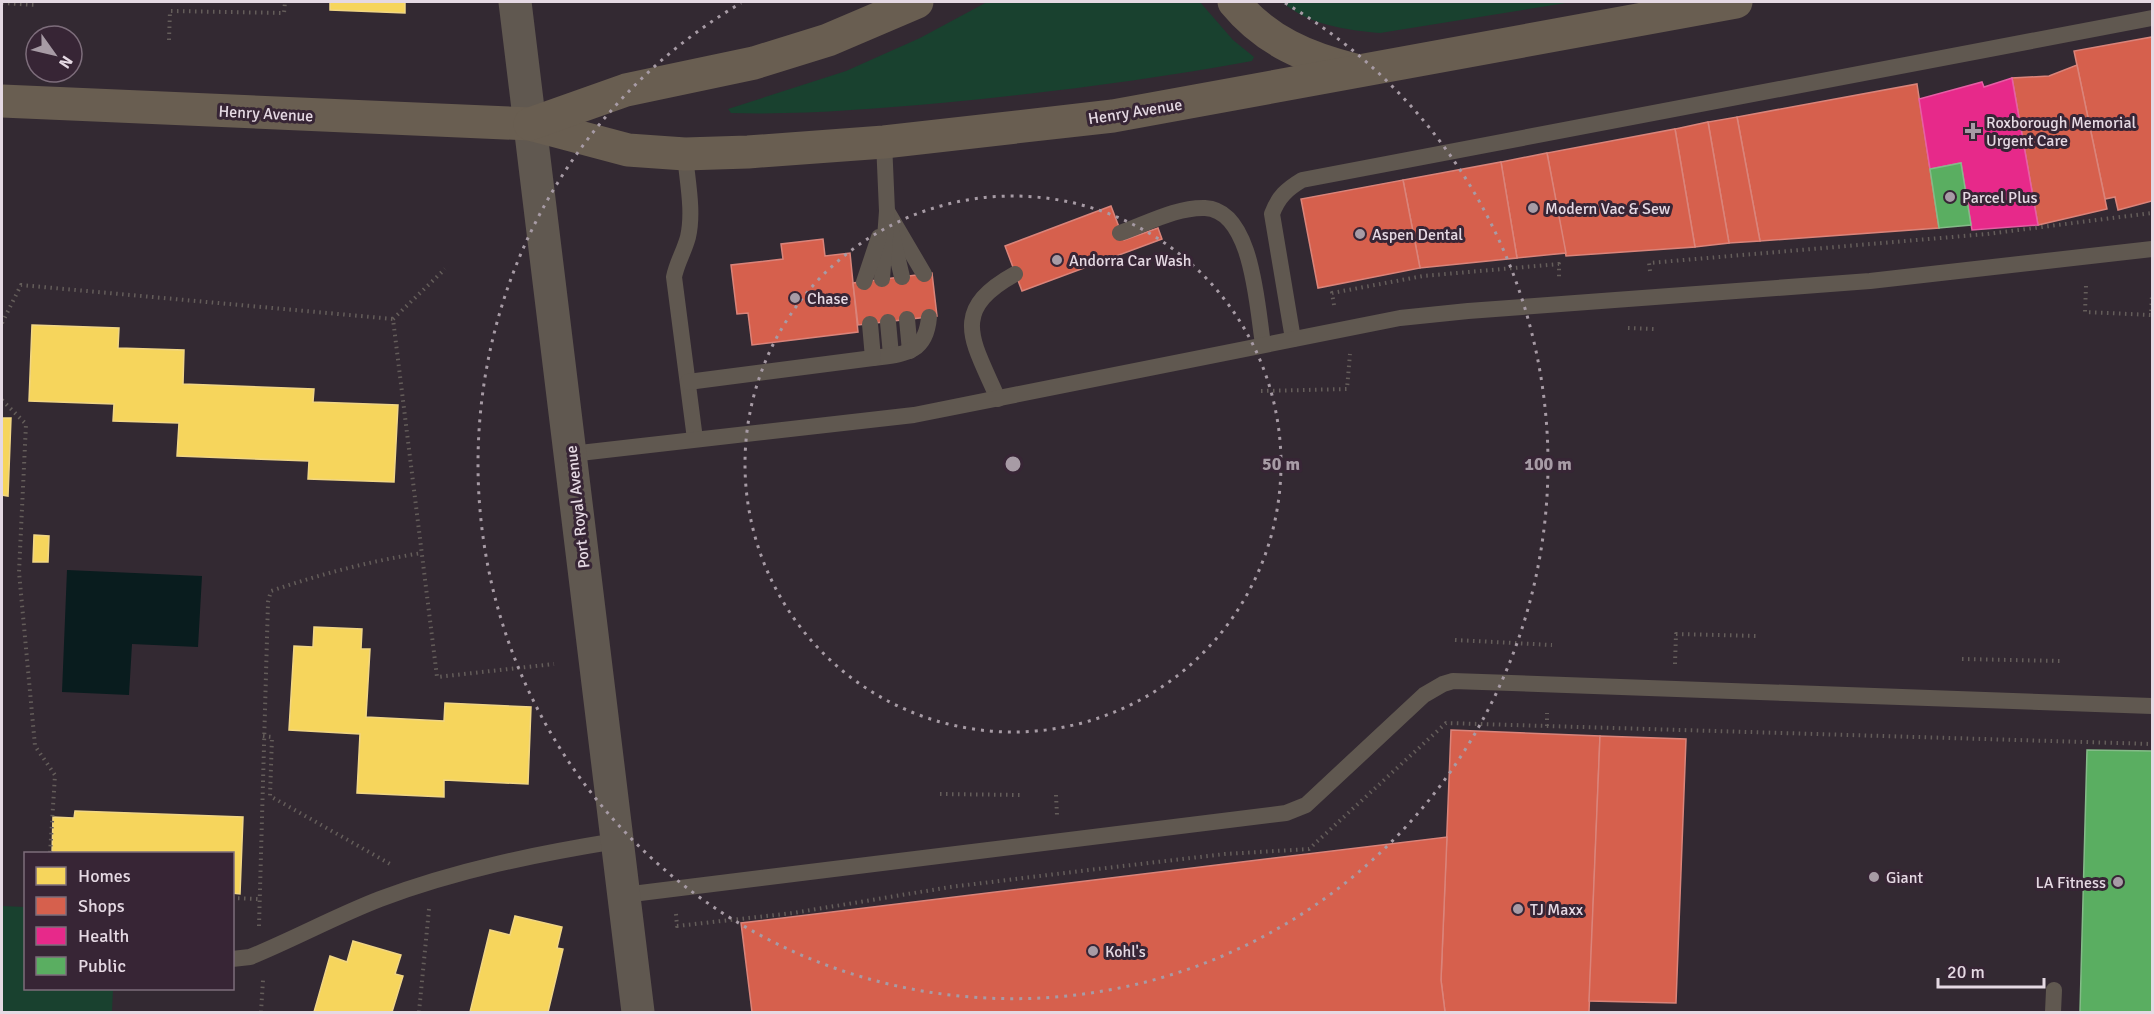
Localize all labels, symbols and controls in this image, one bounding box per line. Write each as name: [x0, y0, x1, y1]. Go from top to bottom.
north arrow: [24, 24, 84, 84]
text: N: [54, 52, 77, 72]
street label: Henry Avenue: [1087, 95, 1184, 129]
street label: Henry Avenue: [218, 102, 314, 126]
place label: Roxborough Memorial Urgent Care: [1986, 113, 2136, 151]
marker: Roxborough Memorial Urgent Care: [1964, 122, 1982, 140]
place label: Parcel Plus: [1962, 188, 2037, 208]
marker: Parcel Plus: [1943, 190, 1957, 204]
place label: Modern Vac & Sew: [1545, 199, 1671, 219]
marker: Modern Vac & Sew: [1526, 201, 1540, 215]
place label: Aspen Dental: [1372, 225, 1463, 245]
marker: Aspen Dental: [1353, 227, 1367, 241]
place label: Andorra Car Wash: [1069, 251, 1192, 271]
marker: Andorra Car Wash: [1050, 253, 1064, 267]
place label: Chase: [807, 289, 849, 309]
marker: Chase: [788, 291, 802, 305]
street label: Port Royal Avenue: [562, 444, 594, 569]
text: 50 m: [1262, 453, 1300, 475]
text: 100 m: [1524, 453, 1572, 475]
centre of rings: [1003, 454, 1023, 474]
legend: [24, 852, 234, 990]
text: Homes: [78, 865, 131, 887]
place label: Giant: [1886, 868, 1923, 888]
marker: Giant: [1867, 870, 1881, 884]
place label: LA Fitness: [2036, 873, 2106, 893]
marker: LA Fitness: [2111, 875, 2125, 889]
text: Shops: [78, 895, 125, 917]
place label: TJ Maxx: [1530, 900, 1584, 920]
marker: TJ Maxx: [1511, 902, 1525, 916]
text: Health: [78, 925, 129, 947]
place label: Kohl's: [1105, 942, 1146, 962]
marker: Kohl's: [1086, 944, 1100, 958]
scale bar: [1938, 951, 2044, 989]
text: Public: [78, 955, 126, 977]
text: 20 m: [1947, 961, 1985, 983]

